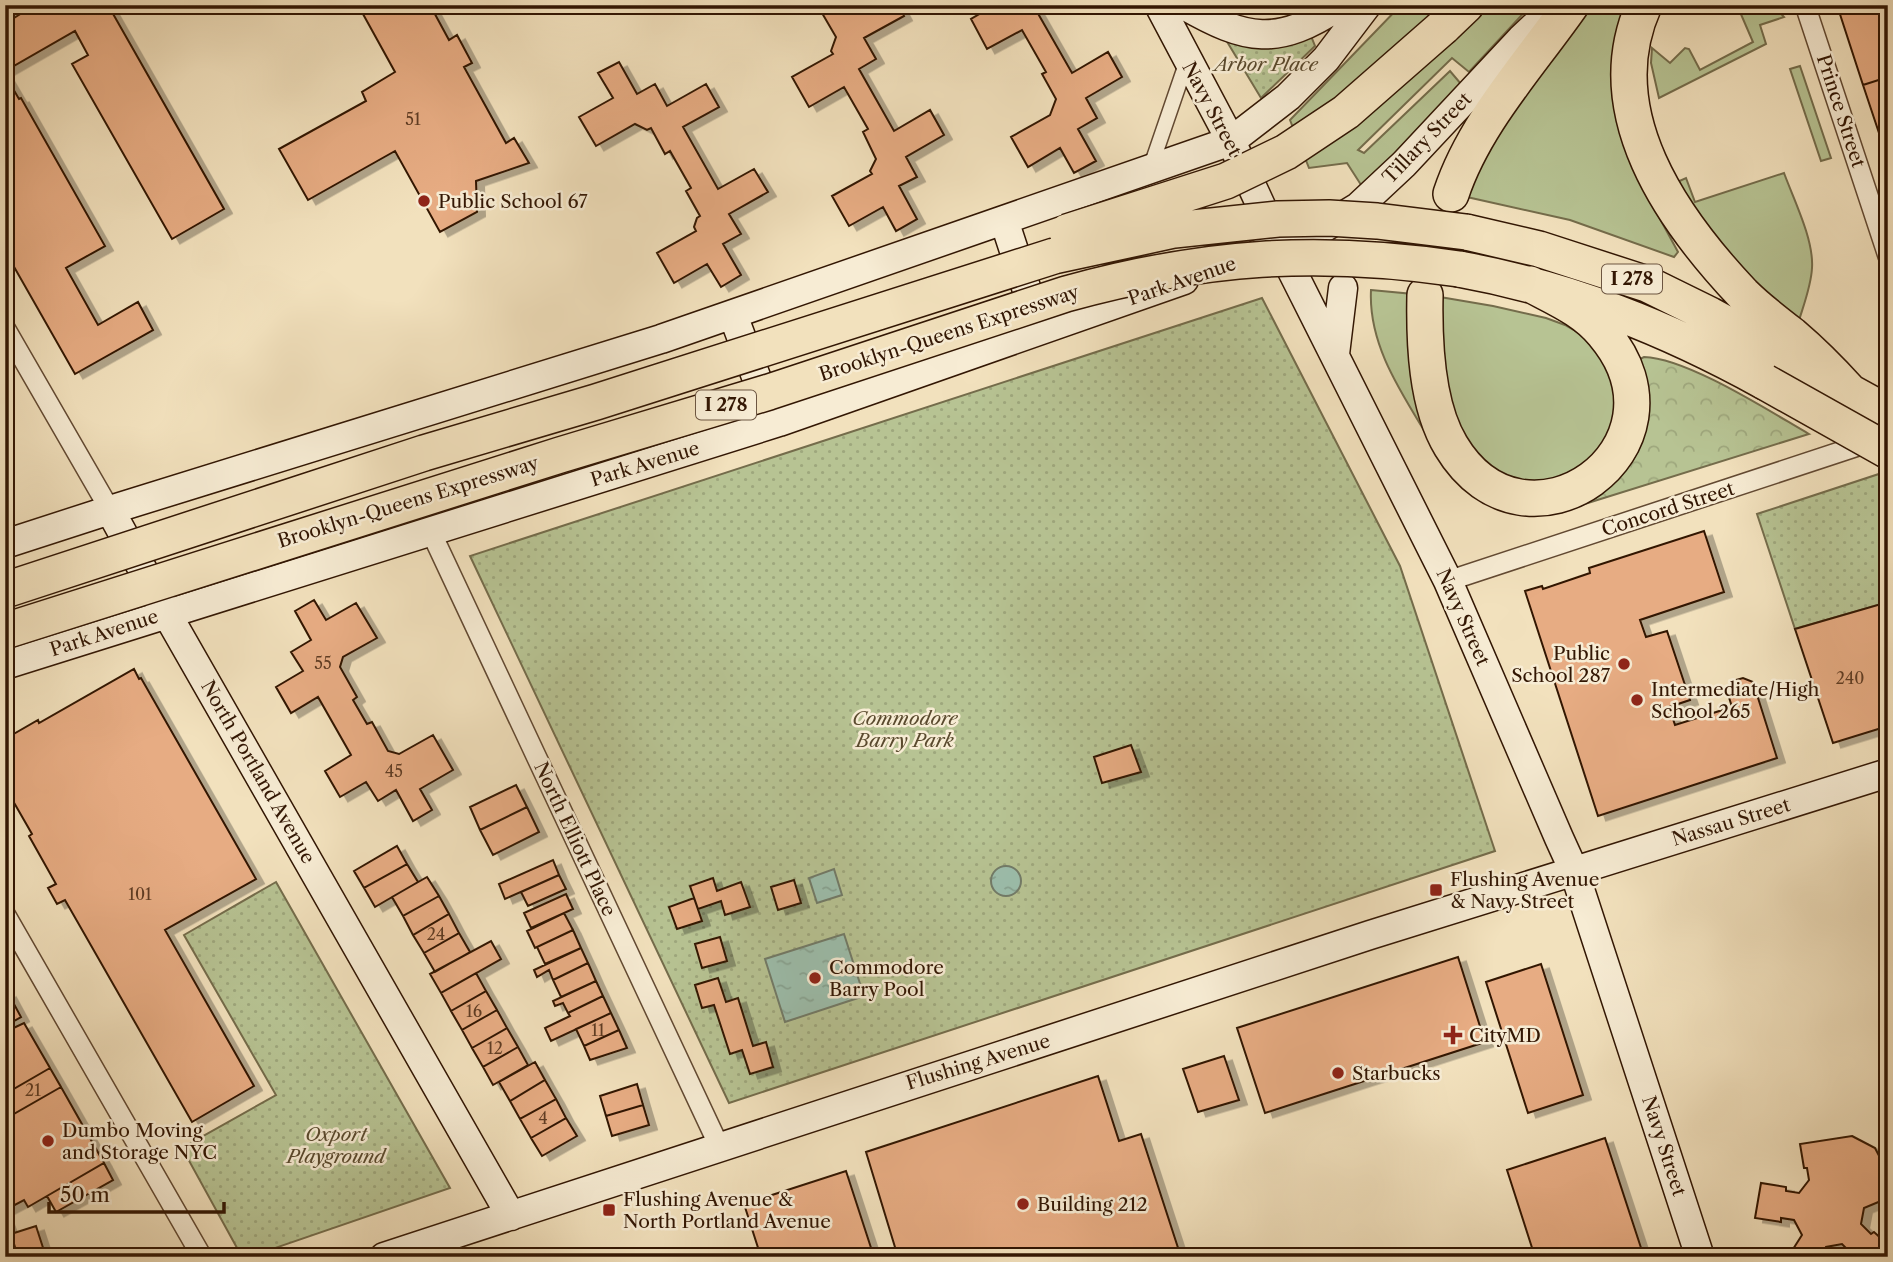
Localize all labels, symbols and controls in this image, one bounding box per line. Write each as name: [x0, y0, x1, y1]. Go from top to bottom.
street label: Prince Street: [1812, 51, 1870, 171]
park label: Arbor Place: [1211, 53, 1319, 76]
street label: Navy Street: [1177, 58, 1247, 161]
street label: Tillary Street: [1378, 87, 1476, 188]
house number: 51: [405, 109, 421, 129]
place label: Public School 67: [438, 190, 588, 213]
marker: Public School 67: [416, 193, 432, 209]
street label: Park Avenue: [1125, 252, 1239, 310]
road number: I 278: [1602, 264, 1662, 293]
street label: Brooklyn-Queens Expressway: [816, 280, 1082, 386]
road number: I 278: [696, 390, 756, 419]
street label: Park Avenue: [588, 437, 702, 491]
street label: Brooklyn-Queens Expressway: [275, 451, 542, 553]
street label: Concord Street: [1599, 477, 1737, 541]
street label: Navy Street: [1431, 565, 1495, 669]
street label: Park Avenue: [47, 605, 161, 661]
place label: Public School 287: [1511, 642, 1611, 687]
house number: 55: [314, 653, 332, 673]
marker: Public School 287: [1616, 656, 1632, 672]
house number: 240: [1836, 668, 1864, 688]
street label: North Portland Avenue: [196, 676, 320, 868]
place label: Intermediate/High School 265: [1651, 678, 1819, 723]
marker: Intermediate/High School 265: [1629, 692, 1645, 708]
park label: Commodore Barry Park: [852, 707, 958, 752]
street label: North Elliott Place: [529, 758, 621, 920]
house number: 45: [385, 761, 403, 781]
street label: Nassau Street: [1669, 793, 1793, 851]
place label: Flushing Avenue & Navy Street: [1450, 868, 1599, 913]
marker: Flushing Avenue & Navy Street: [1428, 882, 1444, 898]
house number: 101: [128, 884, 152, 904]
house number: 24: [427, 924, 445, 944]
place label: Commodore Barry Pool: [829, 956, 944, 1001]
marker: Commodore Barry Pool: [807, 970, 823, 986]
house number: 16: [466, 1001, 482, 1021]
house number: 11: [591, 1020, 605, 1040]
place label: CityMD: [1469, 1024, 1541, 1047]
marker: CityMD: [1443, 1025, 1463, 1045]
street label: Flushing Avenue: [903, 1029, 1053, 1095]
house number: 12: [487, 1038, 503, 1058]
place label: Starbucks: [1352, 1062, 1441, 1085]
marker: Starbucks: [1330, 1065, 1346, 1081]
house number: 21: [25, 1080, 41, 1100]
street label: Navy Street: [1637, 1093, 1691, 1199]
house number: 4: [538, 1108, 548, 1128]
place label: Dumbo Moving and Storage NYC: [62, 1119, 217, 1164]
park label: Oxport Playground: [285, 1123, 387, 1168]
marker: Dumbo Moving and Storage NYC: [40, 1133, 56, 1149]
scale bar: [49, 1171, 224, 1215]
text: 50 m: [60, 1182, 110, 1207]
place label: Flushing Avenue & North Portland Avenue: [623, 1188, 831, 1233]
place label: Building 212: [1037, 1193, 1148, 1216]
marker: Building 212: [1015, 1196, 1031, 1212]
marker: Flushing Avenue & North Portland Avenue: [601, 1202, 617, 1218]

